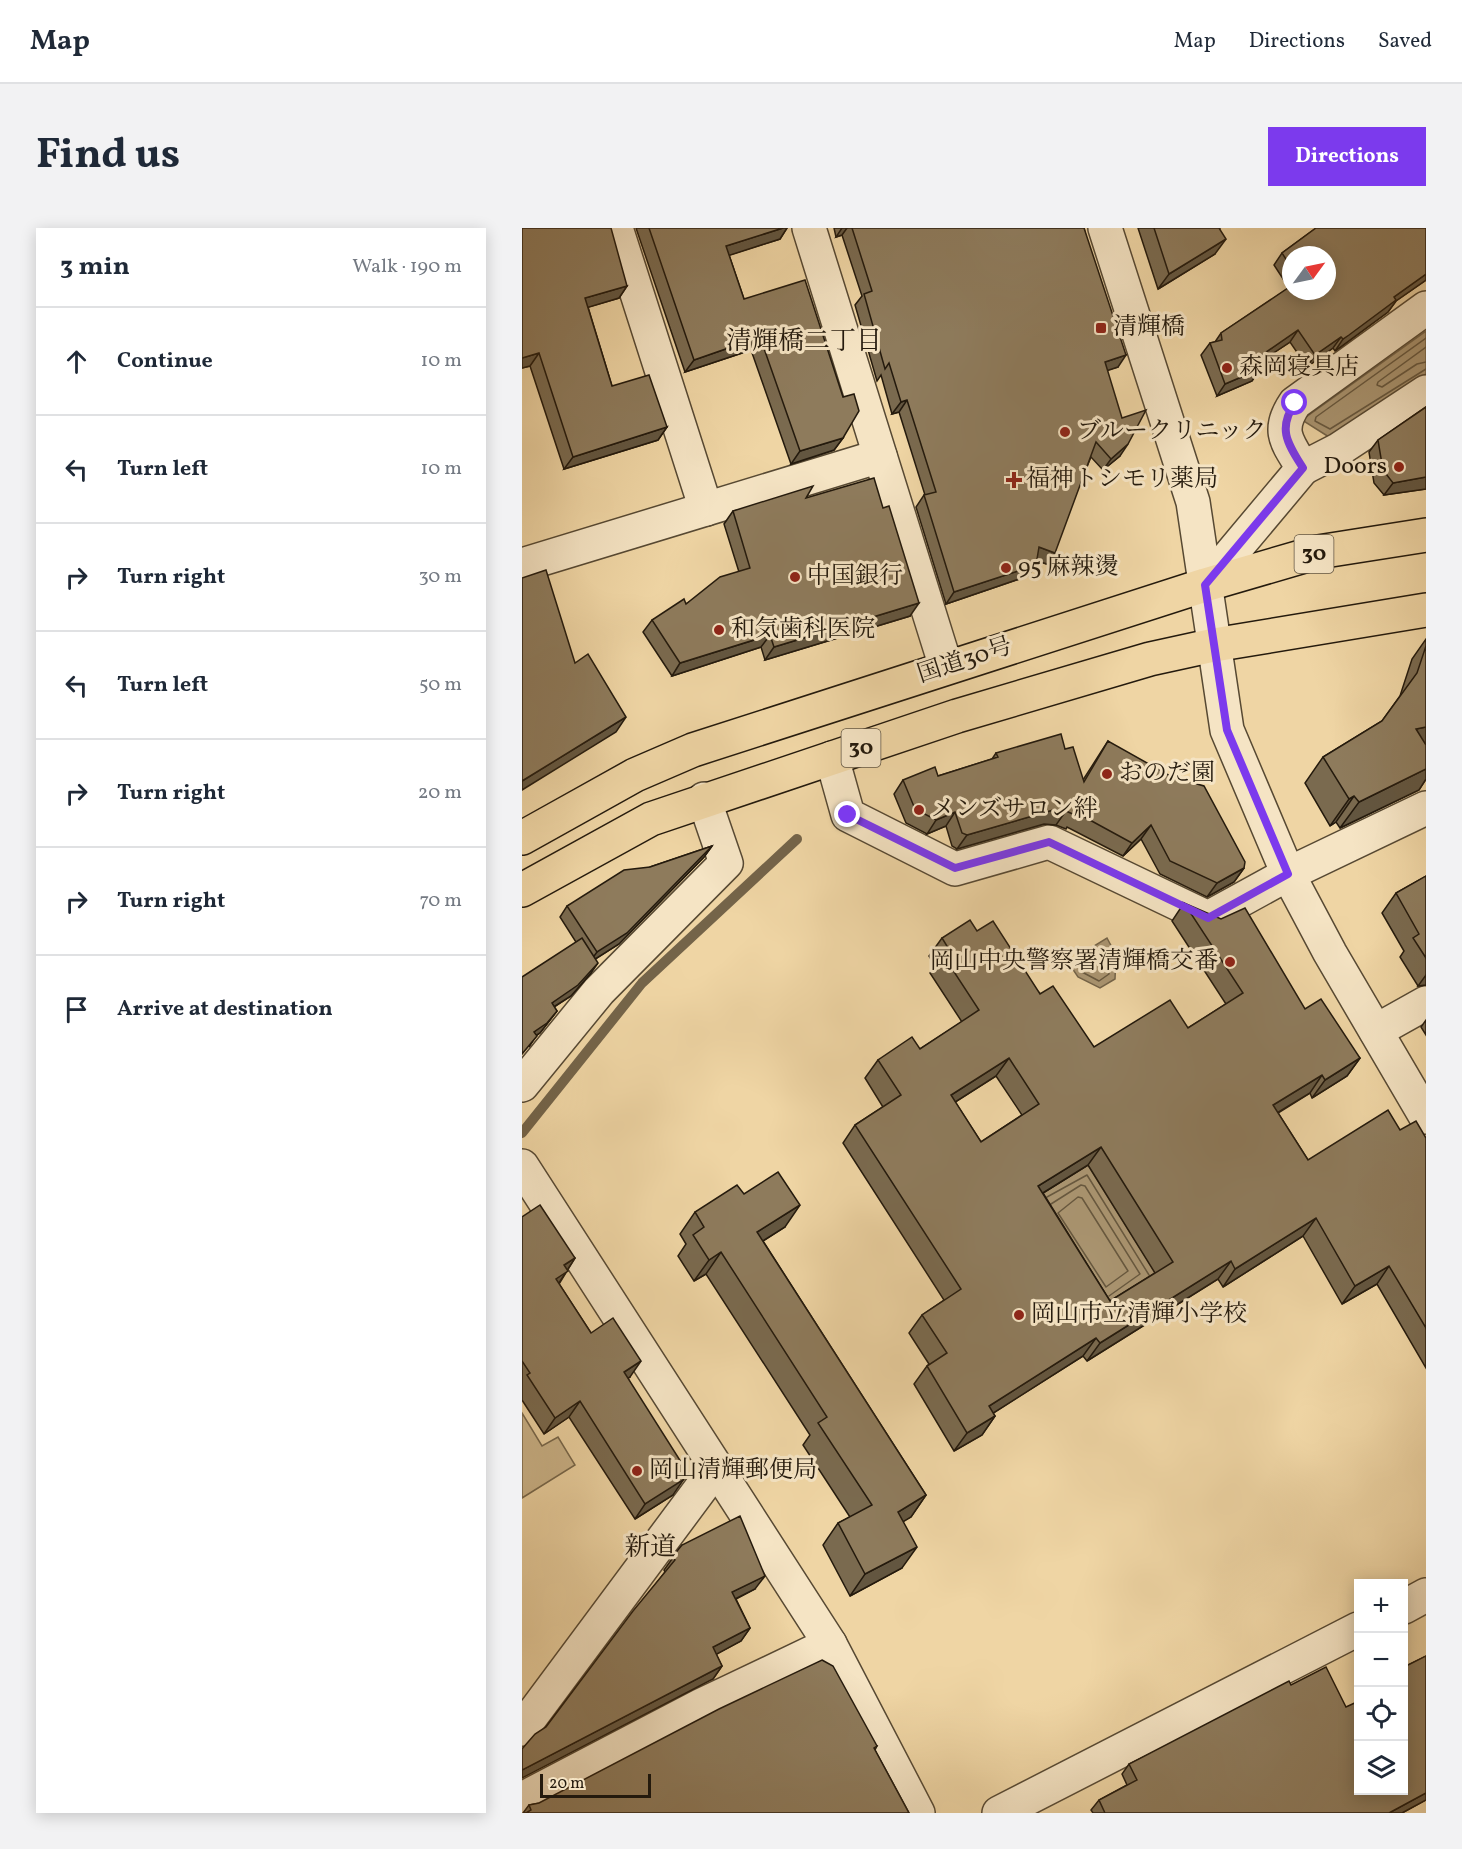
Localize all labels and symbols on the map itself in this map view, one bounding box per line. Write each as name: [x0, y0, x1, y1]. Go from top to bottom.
north arrow: [1282, 246, 1336, 300]
place label: 清輝橋: [1113, 311, 1185, 345]
marker: 清輝橋: [1094, 321, 1108, 335]
district label: 清輝橋二丁目: [726, 324, 882, 360]
place label: 森岡寝具店: [1239, 351, 1359, 385]
marker: 森岡寝具店: [1220, 361, 1234, 375]
route start: [1281, 389, 1307, 415]
place label: ブルークリニック: [1077, 415, 1267, 449]
marker: ブルークリニック: [1058, 425, 1072, 439]
place label: Doors: [1324, 450, 1387, 484]
marker: Doors: [1392, 460, 1406, 474]
place label: 福神トシモリ薬局: [1026, 463, 1218, 497]
marker: 福神トシモリ薬局: [1007, 473, 1021, 487]
road number: 30: [1294, 535, 1334, 573]
place label: 95 麻辣燙: [1018, 551, 1119, 585]
place label: 中国銀行: [807, 560, 903, 594]
marker: 95 麻辣燙: [999, 561, 1013, 575]
marker: 中国銀行: [788, 570, 802, 584]
place label: 和気歯科医院: [731, 613, 875, 647]
marker: 和気歯科医院: [712, 623, 726, 637]
street label: 国道30号: [913, 630, 1017, 692]
road number: 30: [842, 729, 880, 767]
place label: おのだ園: [1119, 757, 1215, 791]
marker: おのだ園: [1100, 767, 1114, 781]
place label: メンズサロン絆: [931, 793, 1098, 827]
route end: [834, 801, 860, 827]
marker: メンズサロン絆: [912, 803, 926, 817]
place label: 岡山中央警察署清輝橋交番: [930, 945, 1218, 979]
marker: 岡山中央警察署清輝橋交番: [1223, 955, 1237, 969]
place label: 岡山市立清輝小学校: [1031, 1298, 1247, 1332]
marker: 岡山市立清輝小学校: [1012, 1308, 1026, 1322]
place label: 岡山清輝郵便局: [649, 1454, 817, 1488]
marker: 岡山清輝郵便局: [630, 1464, 644, 1478]
district label: 新道: [624, 1530, 676, 1566]
scale bar: [540, 1771, 651, 1798]

